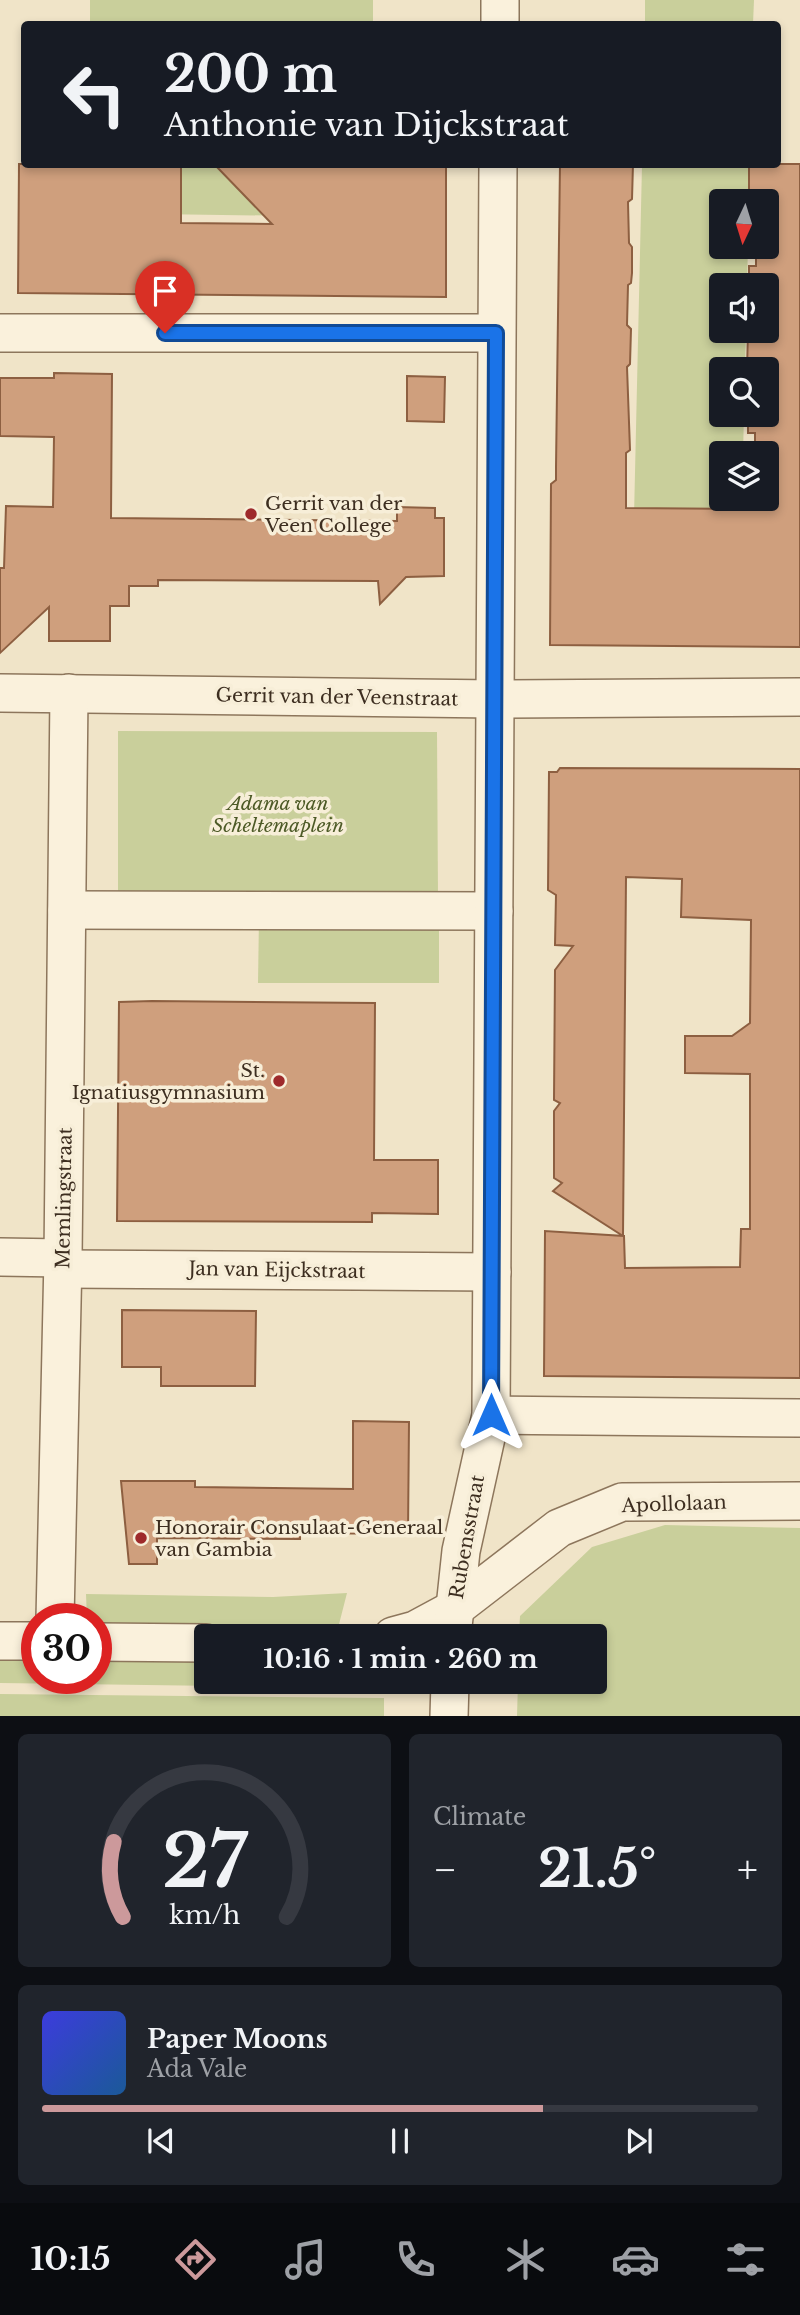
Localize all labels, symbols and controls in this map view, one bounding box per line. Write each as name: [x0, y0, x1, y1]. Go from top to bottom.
text: 200 m: [164, 44, 337, 105]
icon: left: [49, 49, 140, 140]
text: Anthonie van Dijckstraat: [164, 105, 569, 145]
north arrow: [709, 189, 779, 259]
map controls: [709, 189, 779, 511]
pin: [135, 261, 195, 333]
icon: arrive: [146, 272, 184, 310]
button: sound: [709, 273, 779, 343]
button: search: [709, 357, 779, 427]
button: layers: [709, 441, 779, 511]
place label: Gerrit van der Veen College: [264, 492, 402, 537]
marker: Gerrit van der Veen College: [243, 506, 259, 522]
street label: Gerrit van der Veenstraat: [215, 683, 459, 711]
park label: Adama van Scheltemaplein: [212, 792, 344, 837]
place label: St. Ignatiusgymnasium: [72, 1059, 265, 1104]
marker: St. Ignatiusgymnasium: [271, 1073, 287, 1089]
street label: Memlingstraat: [51, 1126, 77, 1269]
street label: Jan van Eijckstraat: [185, 1257, 366, 1283]
position arrow: [454, 1378, 528, 1452]
street label: Rubensstraat: [445, 1472, 489, 1601]
street label: Apollolaan: [620, 1491, 727, 1517]
place label: Honorair Consulaat-Generaal van Gambia: [155, 1516, 443, 1561]
marker: Honorair Consulaat-Generaal van Gambia: [133, 1530, 149, 1546]
speed limit sign: 30: [21, 1603, 112, 1694]
text: 10:16 · 1 min · 260 m: [263, 1643, 538, 1675]
text: Climate: [433, 1803, 526, 1831]
text: 27: [162, 1816, 248, 1907]
text: 21.5°: [538, 1837, 656, 1901]
text: −: [433, 1846, 457, 1893]
text: +: [737, 1846, 758, 1893]
text: km/h: [169, 1899, 240, 1930]
text: Paper Moons: [147, 2023, 328, 2055]
text: Ada Vale: [147, 2055, 247, 2083]
icon: previous: [142, 2122, 180, 2160]
icon: pause: [381, 2122, 419, 2160]
icon: next: [620, 2122, 658, 2160]
icon: directions: [171, 2235, 220, 2284]
icon: music: [281, 2235, 330, 2284]
icon: phone: [391, 2235, 440, 2284]
icon: climate: [501, 2235, 550, 2284]
icon: car: [611, 2235, 660, 2284]
icon: filters: [721, 2235, 770, 2284]
text: 10:15: [30, 2239, 111, 2279]

